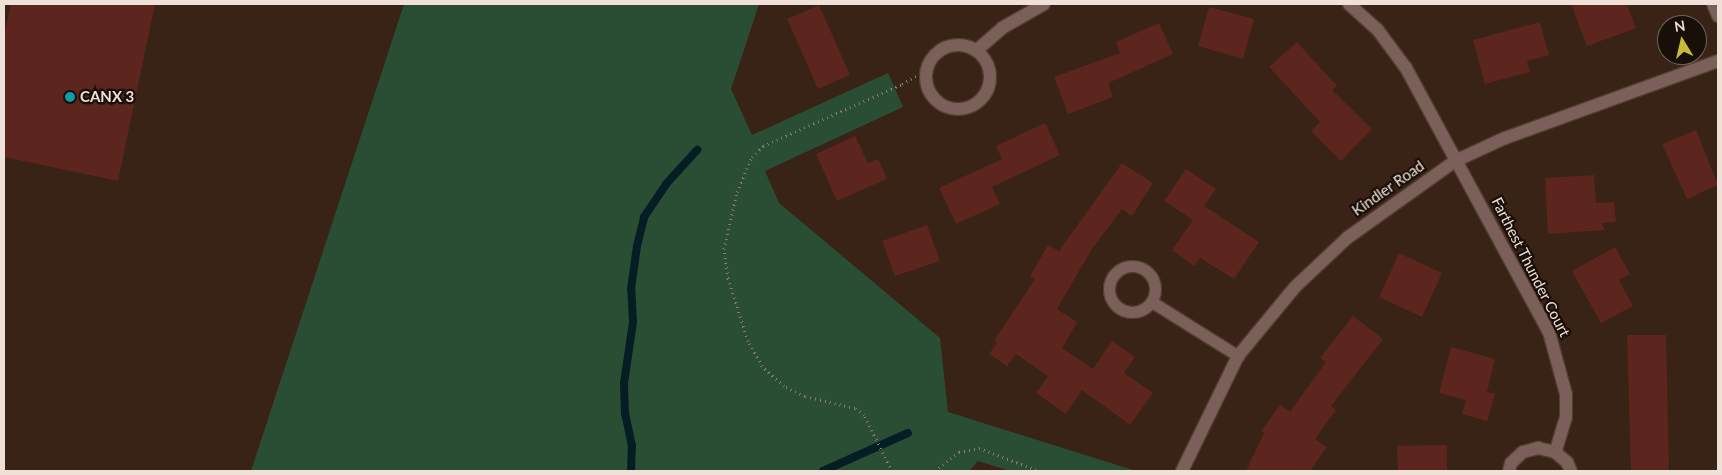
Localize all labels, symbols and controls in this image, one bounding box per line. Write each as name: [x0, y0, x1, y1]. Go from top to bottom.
north arrow: [1657, 15, 1707, 65]
text: N: [1673, 16, 1686, 35]
place label: CANX 3: [80, 88, 134, 106]
marker: CANX 3: [64, 91, 76, 103]
street label: Kindler Road: [1348, 156, 1428, 220]
street label: Farthest Thunder Court: [1488, 194, 1574, 340]

